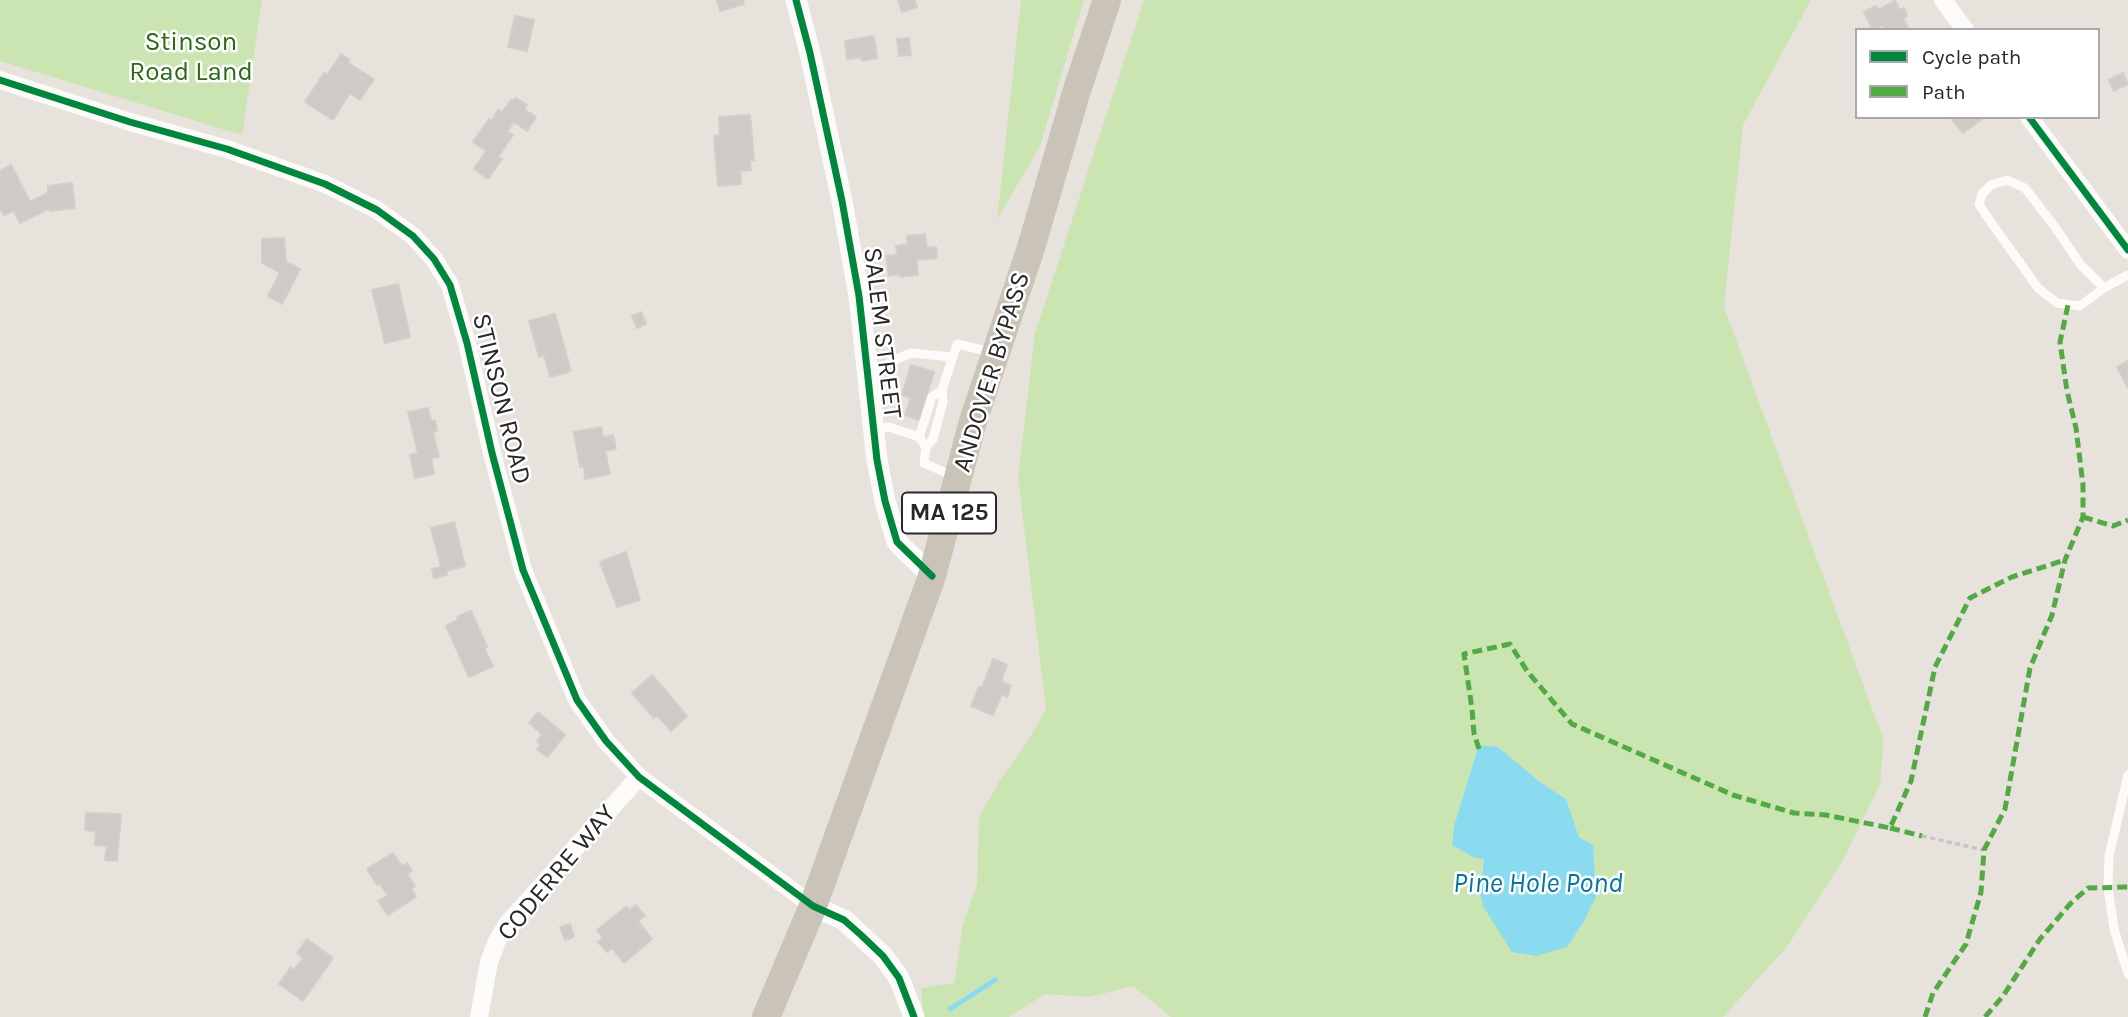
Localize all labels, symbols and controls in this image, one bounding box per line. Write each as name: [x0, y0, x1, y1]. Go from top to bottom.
park label: Stinson Road Land: [129, 27, 253, 88]
legend: [1855, 28, 2100, 119]
text: Cycle path: [1922, 45, 2022, 69]
text: Path: [1922, 80, 1966, 104]
street label: SALEM STREET: [856, 245, 908, 421]
street label: ANDOVER BYPASS: [947, 268, 1037, 476]
street label: STINSON ROAD: [465, 310, 537, 488]
road number: MA 125: [902, 492, 996, 534]
street label: CODERRE WAY: [491, 799, 623, 947]
water label: Pine Hole Pond: [1453, 867, 1623, 901]

